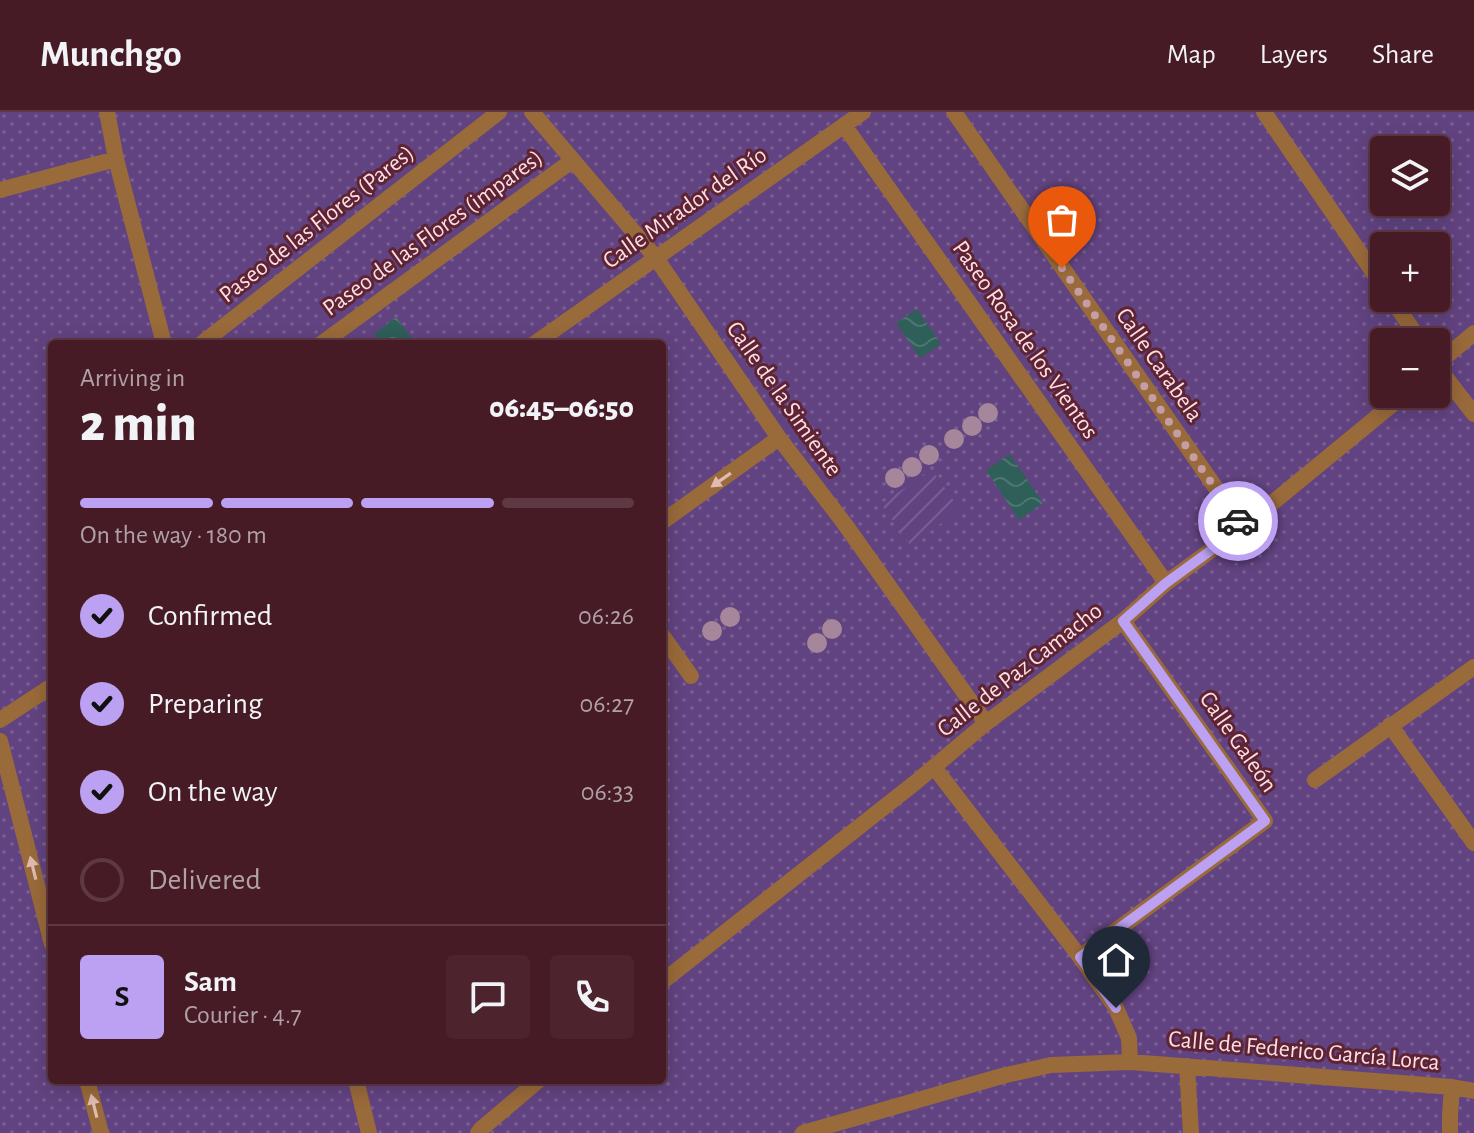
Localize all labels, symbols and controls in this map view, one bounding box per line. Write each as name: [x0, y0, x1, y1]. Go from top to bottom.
text: Munchgo: [40, 36, 182, 74]
text: Map: [1167, 41, 1216, 69]
text: Layers: [1260, 41, 1328, 69]
text: Share: [1372, 41, 1434, 69]
map controls: [1370, 136, 1450, 408]
button: layers: [1370, 136, 1450, 216]
street label: Paseo de las Flores (Pares): [215, 141, 419, 307]
street label: Calle Mirador del Río: [599, 143, 771, 273]
street label: Paseo de las Flores (impares): [319, 145, 547, 321]
pin: [1028, 186, 1096, 268]
icon: bag: [1040, 198, 1084, 242]
button: +: [1370, 232, 1450, 312]
street label: Paseo Rosa de los Vientos: [948, 237, 1102, 443]
street label: Calle Carabela: [1111, 304, 1207, 426]
street label: Calle de la Simiente: [722, 317, 846, 481]
button: −: [1370, 328, 1450, 408]
text: Arriving in: [80, 365, 185, 391]
text: 06:45–06:50: [489, 393, 634, 423]
text: 2 min: [80, 398, 196, 450]
one-way arrow: [710, 472, 731, 487]
courier: [1198, 481, 1278, 561]
icon: car: [1216, 499, 1260, 543]
text: On the way · 180 m: [80, 522, 267, 548]
icon: check: [80, 594, 124, 638]
street label: Calle de Paz Camacho: [933, 598, 1107, 742]
text: Confirmed: [148, 601, 272, 631]
text: 06:26: [578, 603, 634, 629]
icon: check: [80, 682, 124, 726]
street label: Calle Galeón: [1195, 687, 1281, 797]
text: Preparing: [148, 689, 263, 719]
text: 06:27: [579, 691, 634, 717]
icon: check: [80, 770, 124, 814]
text: On the way: [148, 777, 277, 807]
text: 06:33: [581, 779, 634, 805]
one-way arrow: [26, 855, 38, 880]
text: Delivered: [148, 865, 261, 895]
pin: [1082, 926, 1150, 1008]
icon: home: [1094, 938, 1138, 982]
button: chat: [446, 955, 530, 1039]
button: phone: [550, 955, 634, 1039]
text: Sam: [184, 967, 237, 997]
text: S: [115, 982, 129, 1012]
text: Courier · 4.7: [184, 1002, 302, 1028]
street label: Calle de Federico García Lorca: [1167, 1027, 1441, 1075]
one-way arrow: [87, 1094, 99, 1119]

